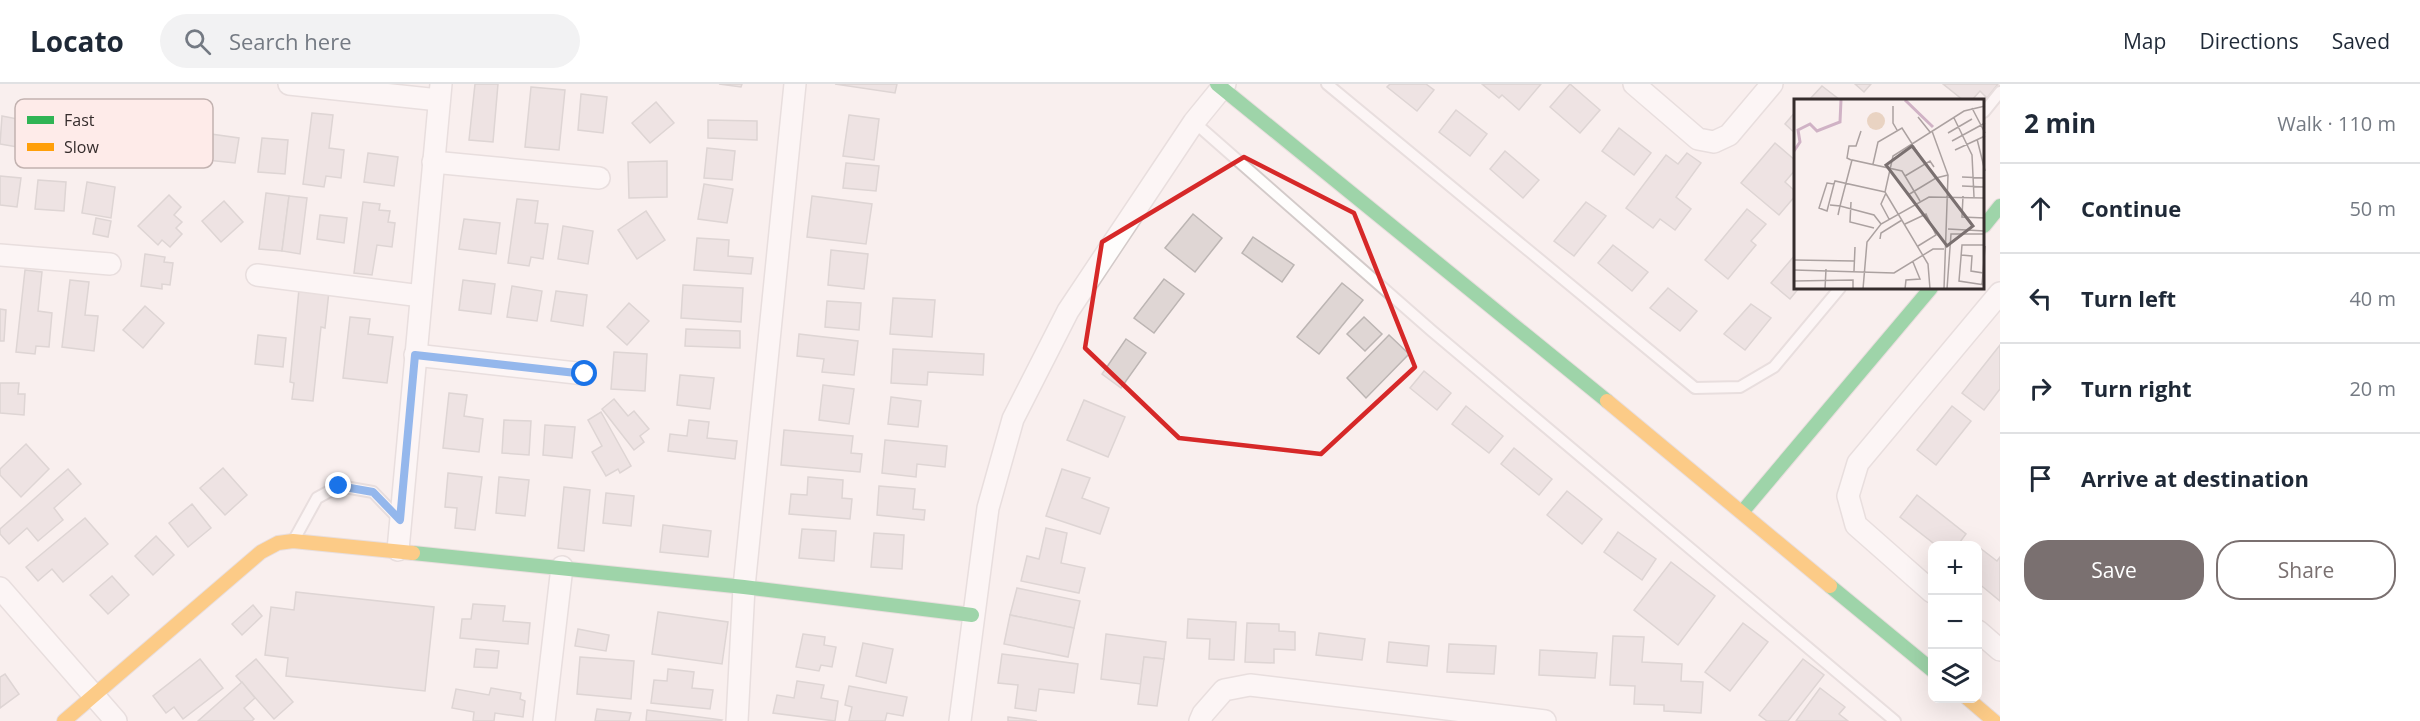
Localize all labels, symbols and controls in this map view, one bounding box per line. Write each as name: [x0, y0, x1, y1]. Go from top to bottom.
search box: [160, 14, 580, 68]
text: Locato: [30, 22, 124, 60]
icon: search: [181, 25, 214, 58]
text: Search here: [229, 26, 352, 56]
text: Map: [2123, 27, 2166, 55]
text: Directions: [2199, 27, 2299, 55]
text: Saved: [2332, 27, 2390, 55]
legend: [15, 99, 213, 168]
inset map: [1794, 99, 1985, 290]
text: 2 min: [2024, 105, 2096, 141]
text: Fast: [64, 109, 95, 131]
text: Walk · 110 m: [2277, 110, 2396, 137]
text: Slow: [64, 136, 99, 158]
icon: ahead: [2024, 192, 2057, 225]
text: Continue: [2081, 193, 2181, 223]
text: 50 m: [2349, 195, 2396, 222]
icon: left: [2024, 282, 2057, 315]
text: Turn left: [2081, 283, 2176, 313]
text: 40 m: [2349, 285, 2396, 312]
route start: [571, 360, 597, 386]
icon: right: [2024, 372, 2057, 405]
text: Turn right: [2081, 373, 2192, 403]
text: 20 m: [2349, 375, 2396, 402]
icon: arrive: [2024, 462, 2057, 495]
text: Arrive at destination: [2081, 463, 2309, 493]
route end: [325, 472, 351, 498]
button: Save: [2024, 540, 2204, 600]
button: Share: [2216, 540, 2396, 600]
map controls: [1928, 541, 1982, 703]
button: +: [1928, 541, 1982, 595]
button: −: [1928, 595, 1982, 649]
button: layers: [1928, 649, 1982, 703]

